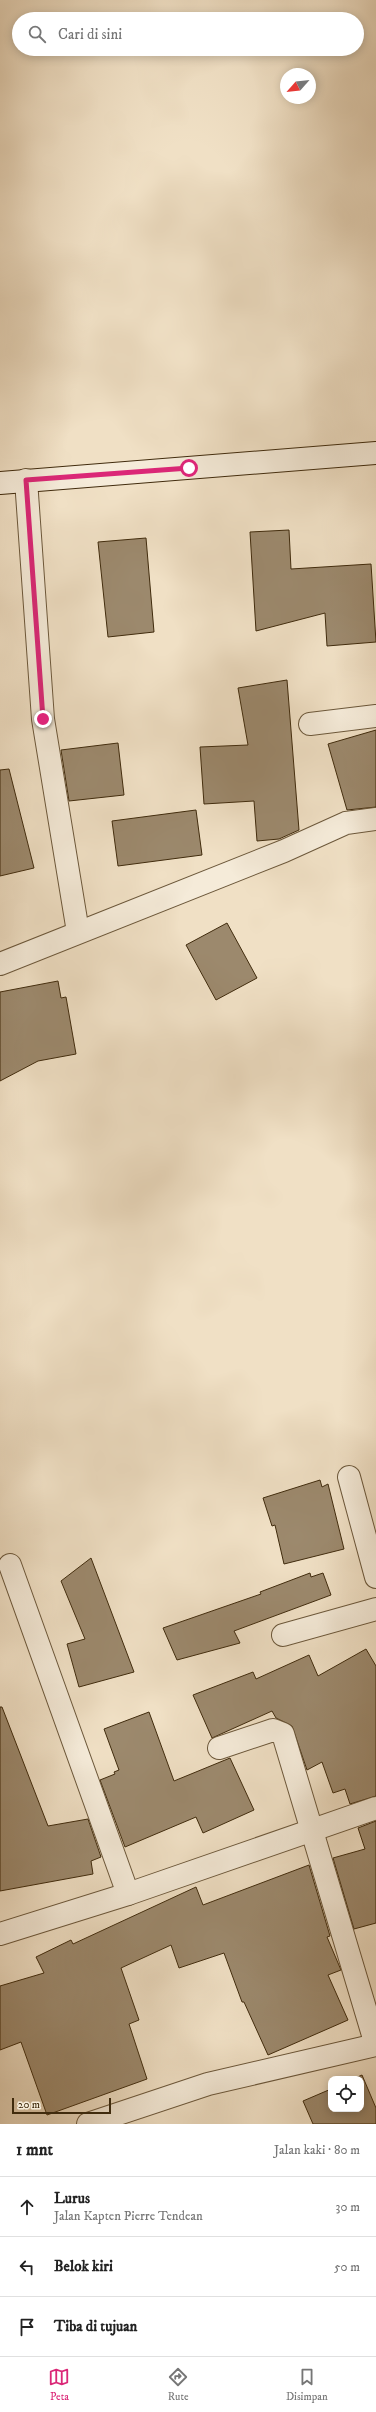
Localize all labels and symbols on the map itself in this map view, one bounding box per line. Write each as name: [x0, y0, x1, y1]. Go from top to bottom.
north arrow: [280, 68, 316, 104]
route start: [180, 459, 198, 477]
route end: [34, 710, 52, 728]
scale bar: [12, 2096, 111, 2115]

